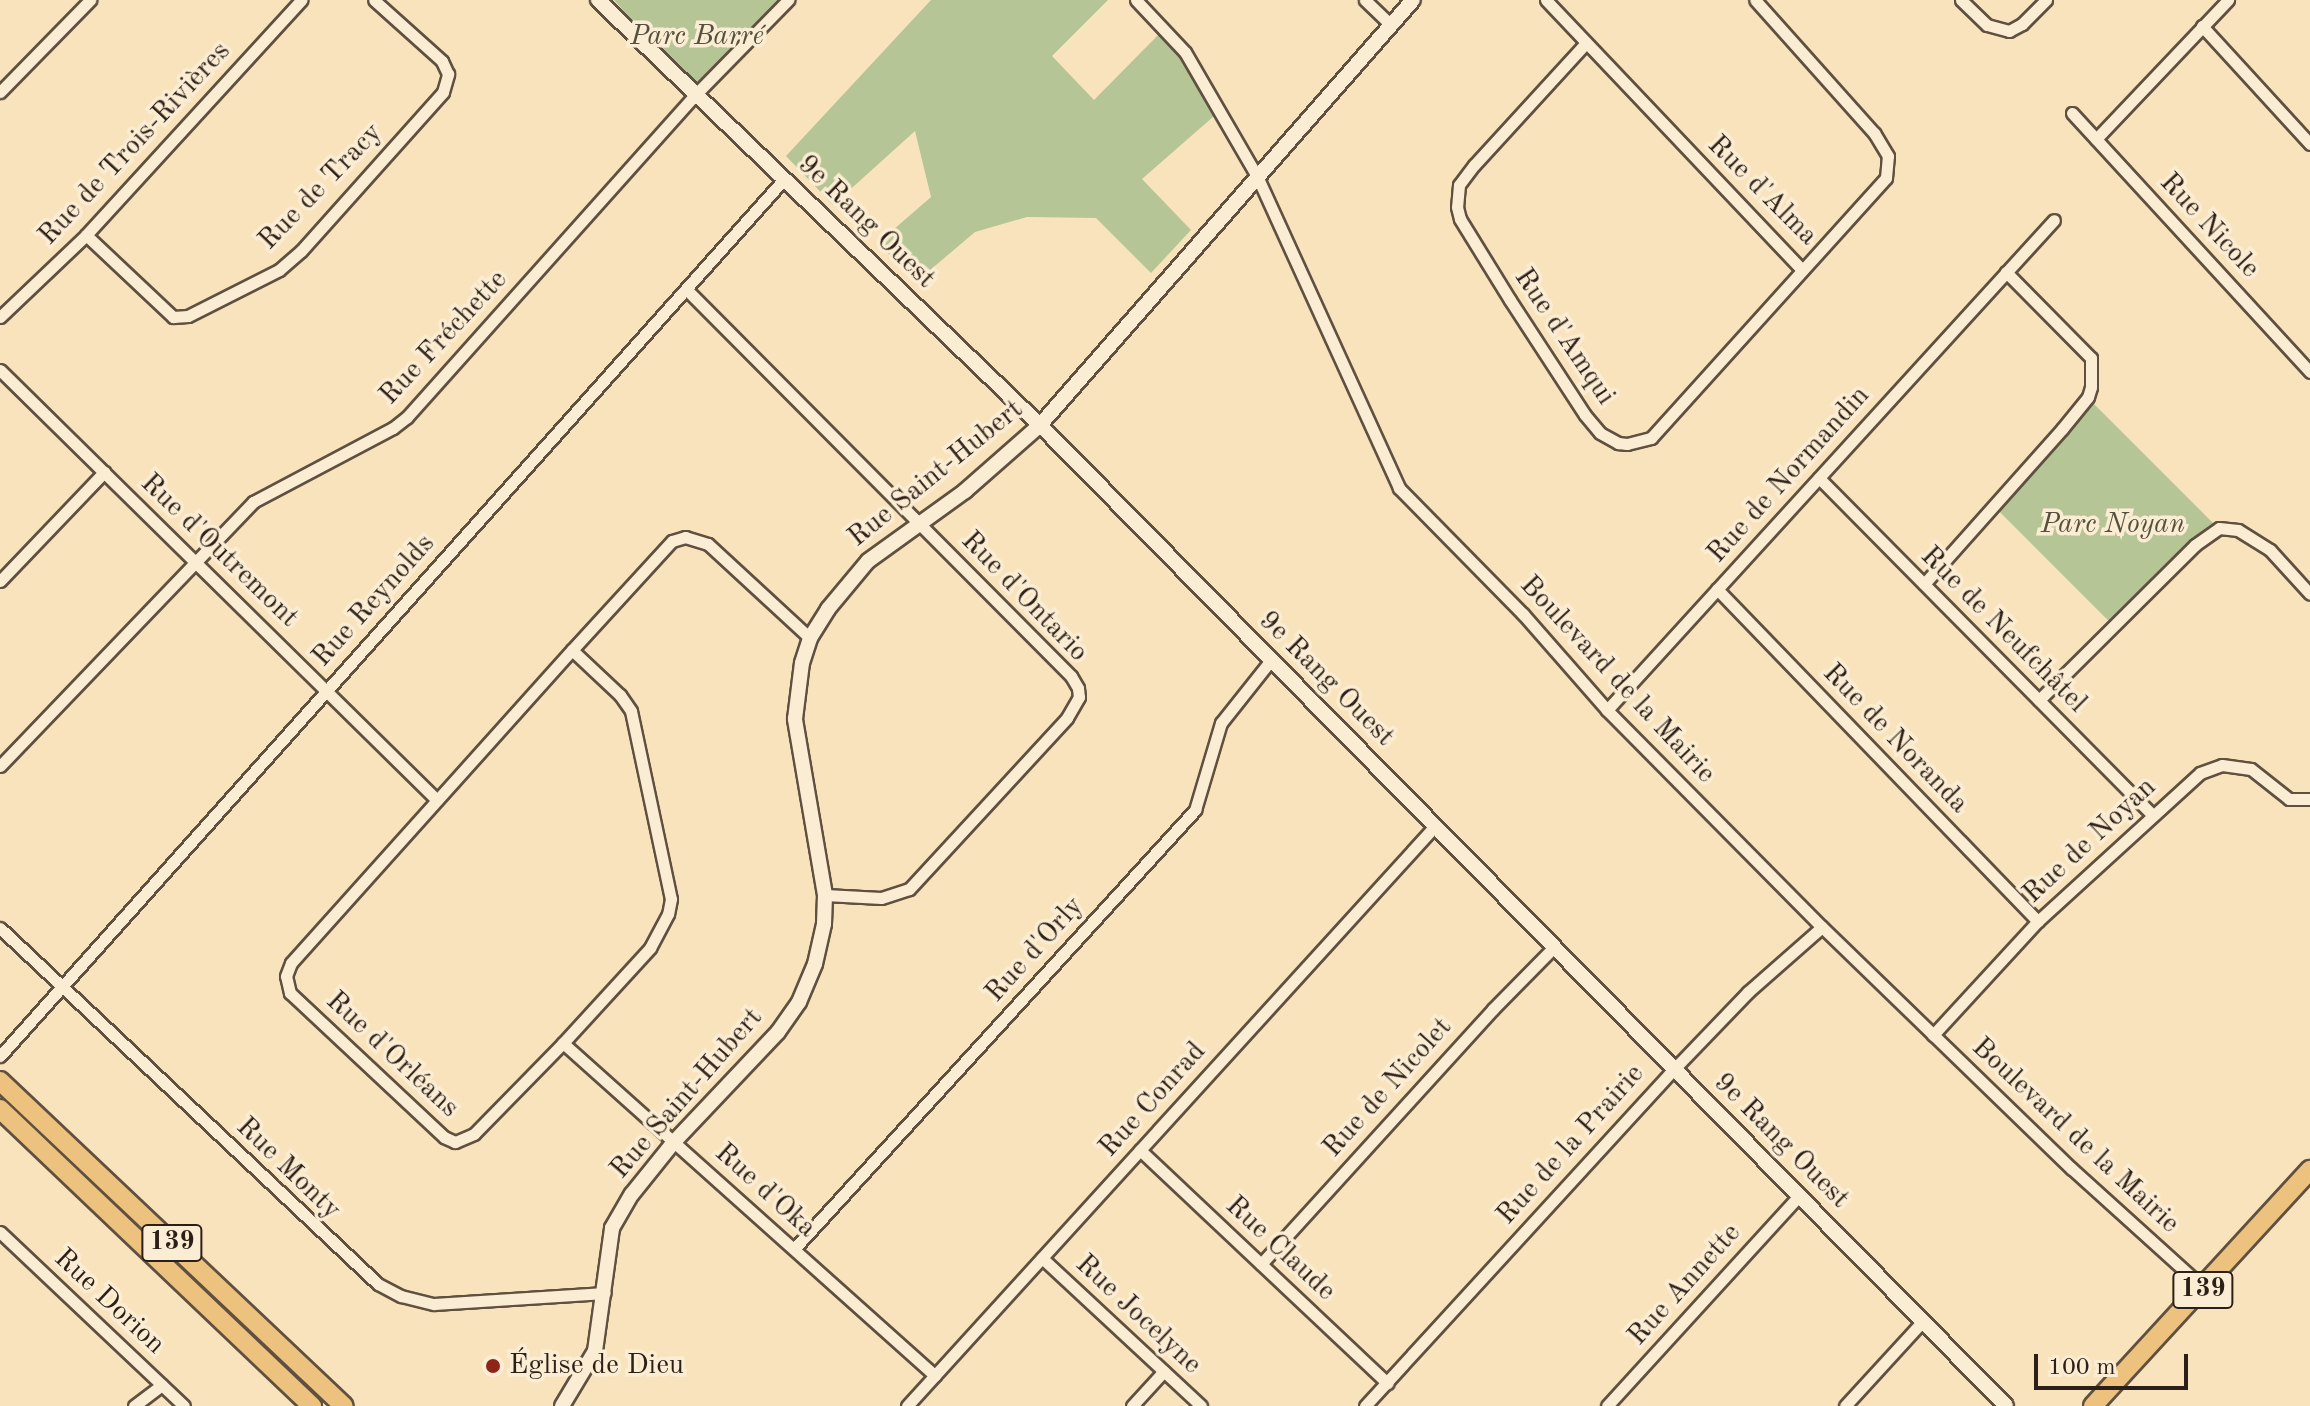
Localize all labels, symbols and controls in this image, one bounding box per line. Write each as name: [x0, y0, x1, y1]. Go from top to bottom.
park label: Parc Barré: [630, 20, 764, 54]
street label: Rue de Trois-Rivières: [32, 35, 238, 253]
street label: Rue de Tracy: [252, 117, 390, 257]
street label: Rue d'Alma: [1700, 129, 1824, 253]
street label: 9e Rang Ouest: [790, 148, 942, 296]
street label: Rue Nicole: [2152, 167, 2266, 285]
street label: Rue d'Amqui: [1506, 262, 1622, 412]
street label: Rue Fréchette: [373, 264, 515, 412]
street label: Rue de Normandin: [1701, 380, 1877, 570]
street label: Rue Saint-Hubert: [842, 393, 1030, 555]
street label: Rue d'Outremont: [133, 467, 305, 635]
park label: Parc Noyan: [2041, 508, 2185, 542]
street label: Rue d'Ontario: [953, 525, 1095, 669]
street label: Rue Reynolds: [306, 528, 442, 674]
street label: Rue de Neufchâtel: [1913, 540, 2093, 720]
street label: Boulevard de la Mairie: [1512, 569, 1722, 791]
street label: 9e Rang Ouest: [1251, 604, 1401, 754]
street label: Rue de Noranda: [1815, 657, 1975, 821]
street label: Rue de Noyan: [2017, 771, 2163, 911]
street label: Rue d'Orly: [979, 890, 1091, 1010]
street label: Rue d'Orléans: [318, 985, 466, 1125]
street label: Rue Saint-Hubert: [604, 1002, 770, 1186]
street label: Rue de Nicolet: [1316, 1011, 1460, 1165]
street label: Boulevard de la Mairie: [1964, 1031, 2186, 1241]
street label: Rue Conrad: [1093, 1035, 1213, 1165]
street label: Rue de la Prairie: [1490, 1058, 1652, 1232]
street label: 9e Rang Ouest: [1706, 1066, 1856, 1216]
street label: Rue Monty: [229, 1111, 347, 1227]
street label: Rue d'Oka: [707, 1137, 823, 1245]
street label: Rue Claude: [1218, 1190, 1342, 1308]
street label: Rue Annette: [1621, 1217, 1749, 1353]
road number: 139: [140, 1221, 204, 1265]
street label: Rue Dorion: [47, 1242, 171, 1362]
street label: Rue Jocelyne: [1068, 1248, 1208, 1382]
road number: 139: [2171, 1268, 2235, 1312]
scale bar: [2038, 1338, 2192, 1388]
place label: Église de Dieu: [509, 1349, 684, 1383]
text: 100 m: [2048, 1356, 2116, 1380]
marker: Église de Dieu: [484, 1357, 502, 1375]

